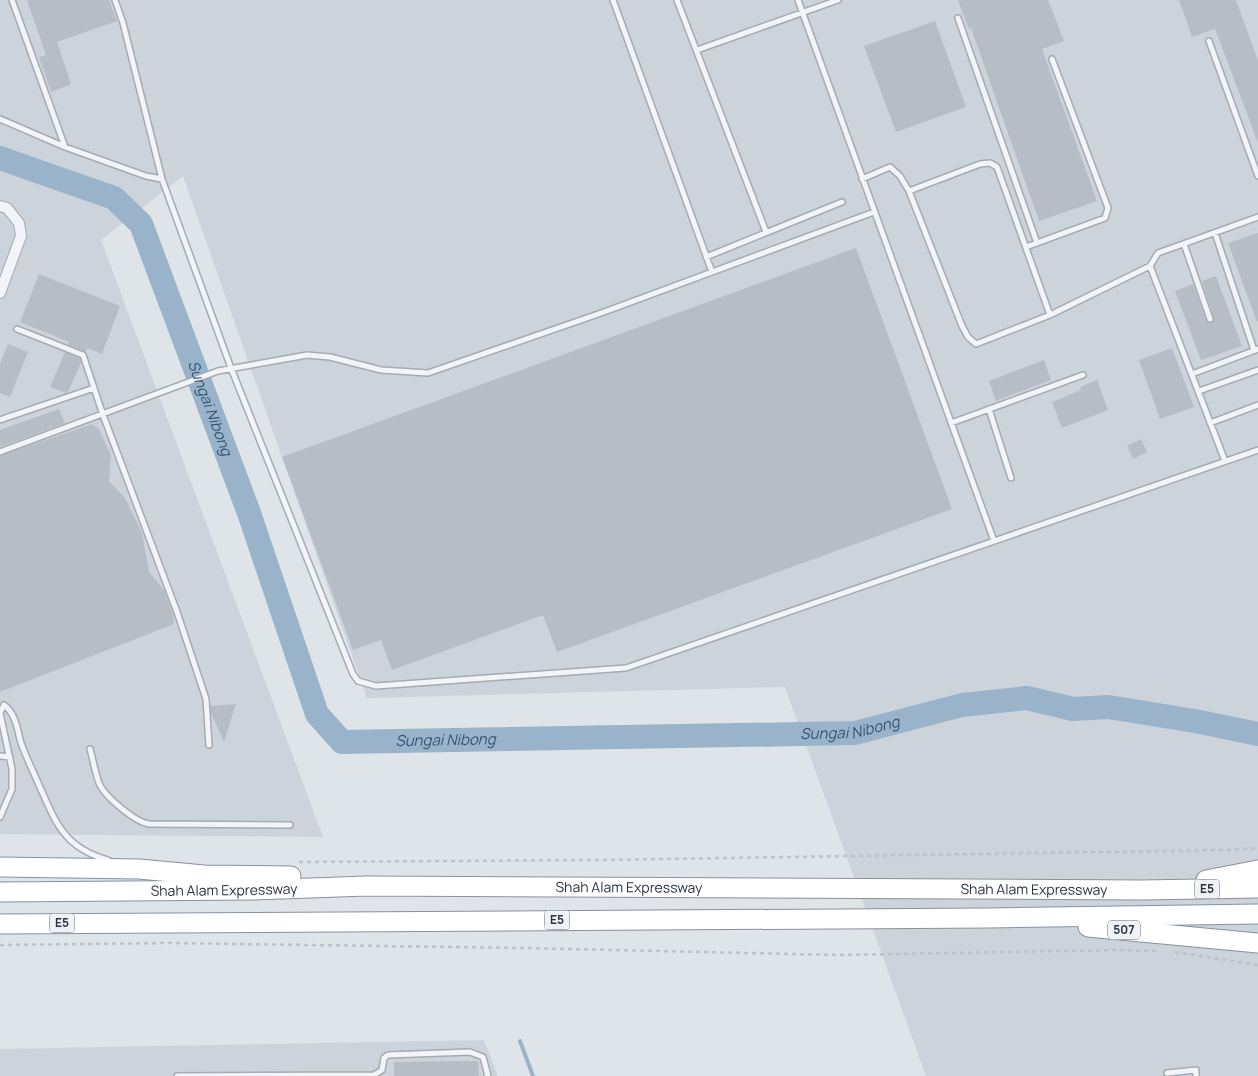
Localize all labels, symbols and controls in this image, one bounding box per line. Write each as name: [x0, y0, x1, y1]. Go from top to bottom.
water label: Sungai Nibong: [183, 357, 238, 460]
water label: Sungai Nibong: [800, 711, 903, 744]
water label: Sungai Nibong: [395, 728, 497, 751]
street label: Shah Alam Expressway: [555, 877, 703, 897]
street label: Shah Alam Expressway: [151, 878, 298, 900]
street label: Shah Alam Expressway: [960, 879, 1108, 899]
road number: E5: [1194, 880, 1220, 899]
road number: E5: [544, 910, 570, 930]
road number: E5: [50, 914, 74, 932]
road number: 507: [1108, 920, 1140, 940]

